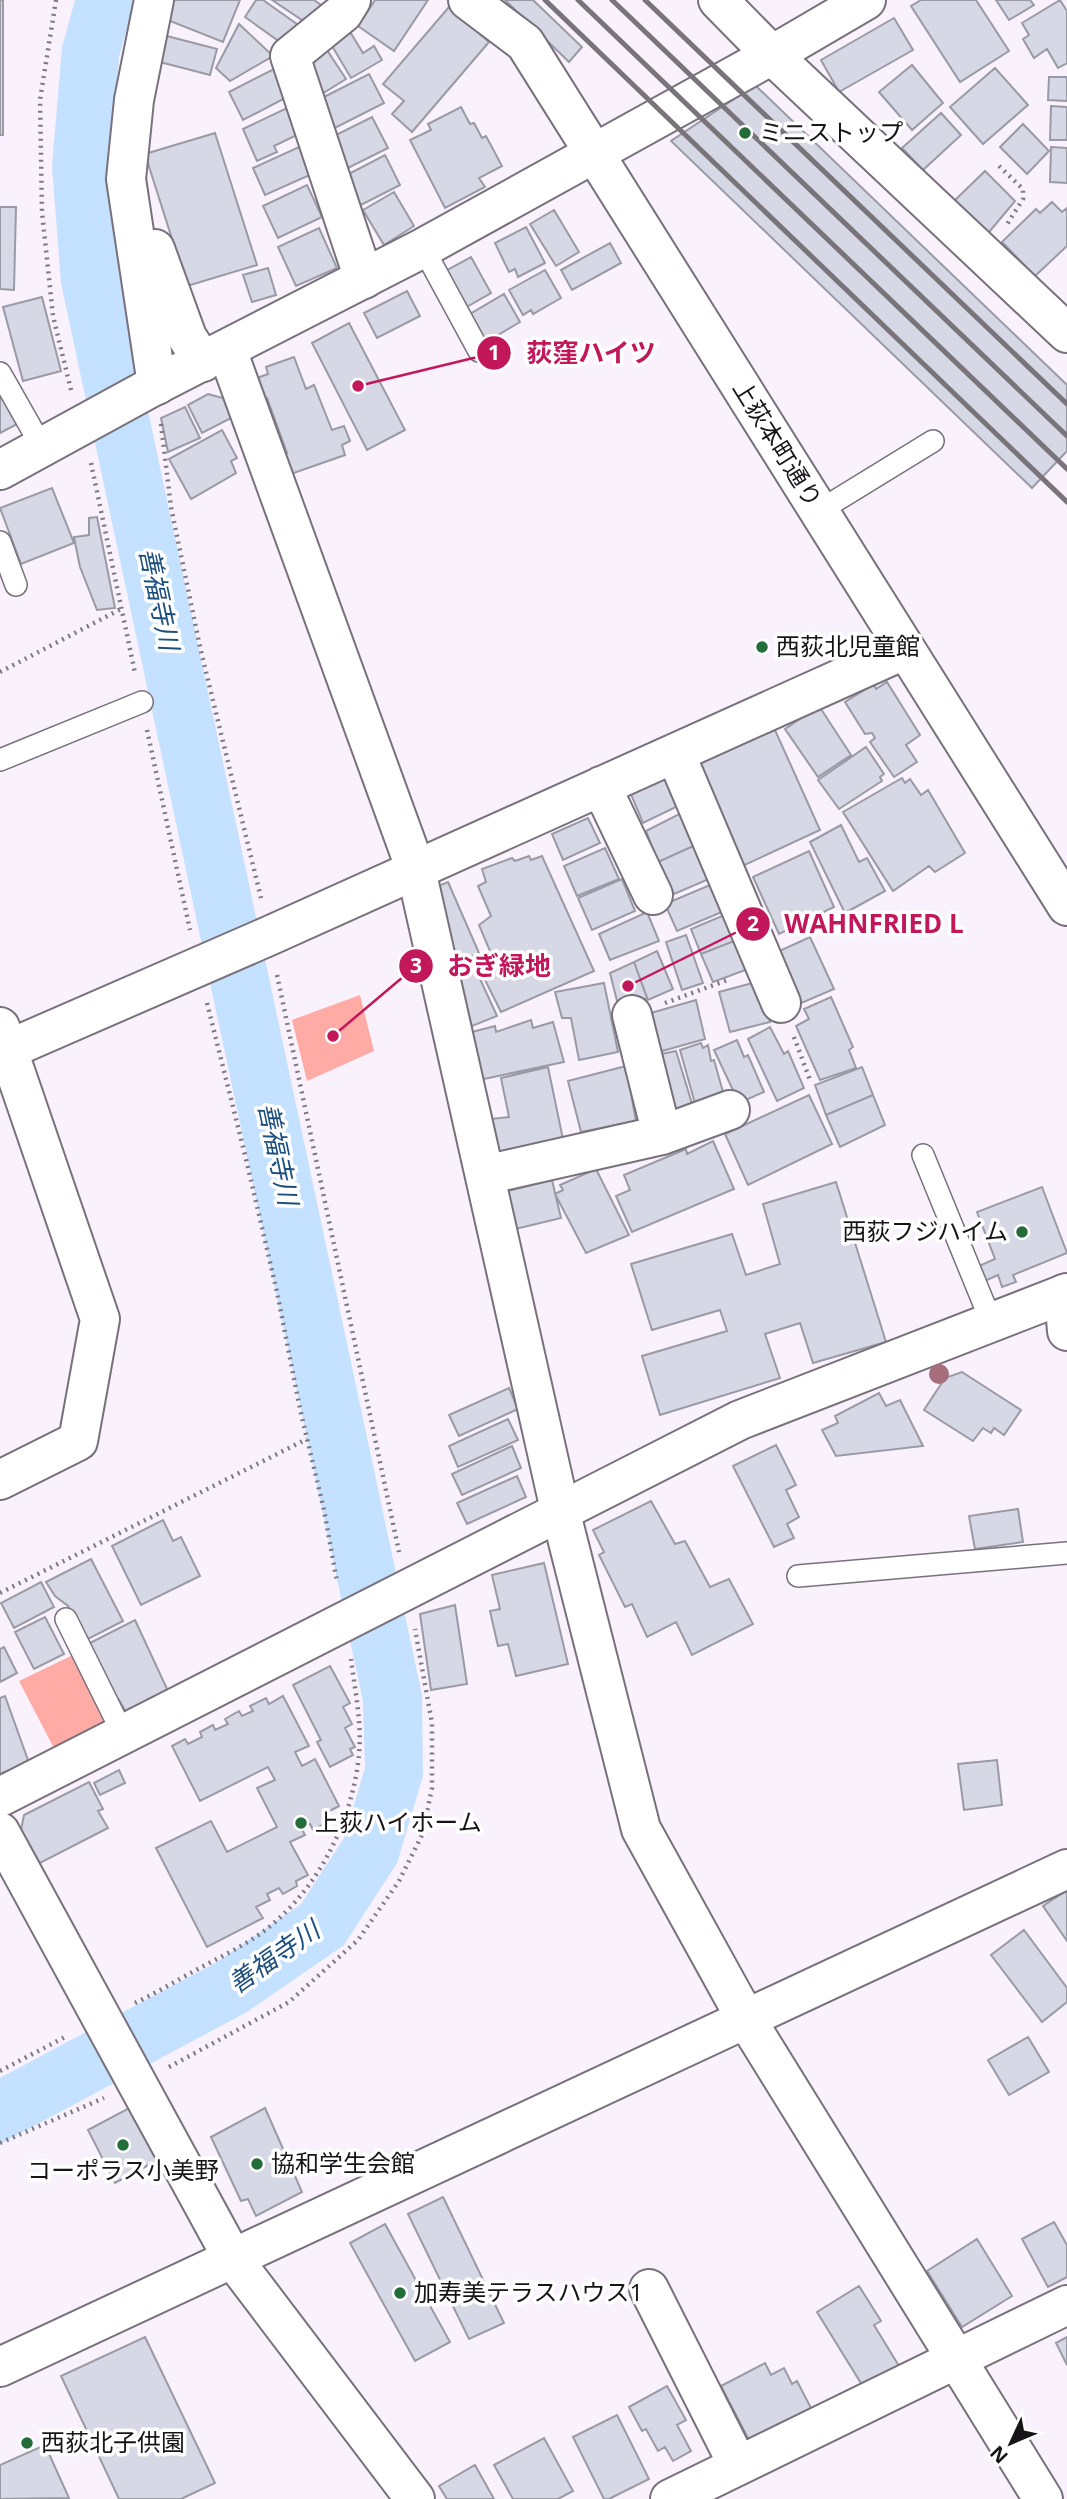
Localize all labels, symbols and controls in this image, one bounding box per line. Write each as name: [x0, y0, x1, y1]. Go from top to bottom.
place label: ミニストップ: [759, 115, 903, 148]
marker: ミニストップ: [737, 125, 753, 141]
callout: 荻窪ハイツ: [477, 329, 670, 376]
text: 荻窪ハイツ: [526, 334, 656, 370]
text: 1: [488, 338, 500, 366]
street label: 上荻本町通り: [726, 373, 830, 513]
water label: 善福寺川: [132, 544, 189, 656]
place label: 西荻北児童館: [776, 629, 920, 662]
marker: 西荻北児童館: [754, 639, 770, 655]
callout: WAHNFRIED L: [735, 900, 978, 947]
text: WAHNFRIED L: [784, 905, 964, 941]
text: 2: [747, 909, 759, 937]
callout: おぎ緑地: [398, 942, 565, 989]
text: おぎ緑地: [447, 947, 551, 983]
text: 3: [410, 951, 422, 979]
water label: 善福寺川: [251, 1099, 308, 1211]
place label: 西荻フジハイム: [842, 1214, 1008, 1247]
marker: 西荻フジハイム: [1014, 1224, 1030, 1240]
place label: 上荻ハイホーム: [315, 1805, 482, 1838]
marker: 上荻ハイホーム: [293, 1815, 309, 1831]
water label: 善福寺川: [220, 1910, 329, 2001]
marker: コーポラス小美野: [115, 2137, 131, 2153]
place label: 協和学生会館: [271, 2146, 415, 2179]
place label: コーポラス小美野: [27, 2153, 219, 2186]
marker: 協和学生会館: [249, 2156, 265, 2172]
place label: 加寿美テラスハウス1: [414, 2275, 643, 2308]
marker: 加寿美テラスハウス1: [392, 2285, 408, 2301]
north arrow: [976, 2408, 1046, 2478]
place label: 西荻北子供園: [41, 2425, 185, 2458]
marker: 西荻北子供園: [19, 2435, 35, 2451]
text: N: [984, 2440, 1013, 2469]

